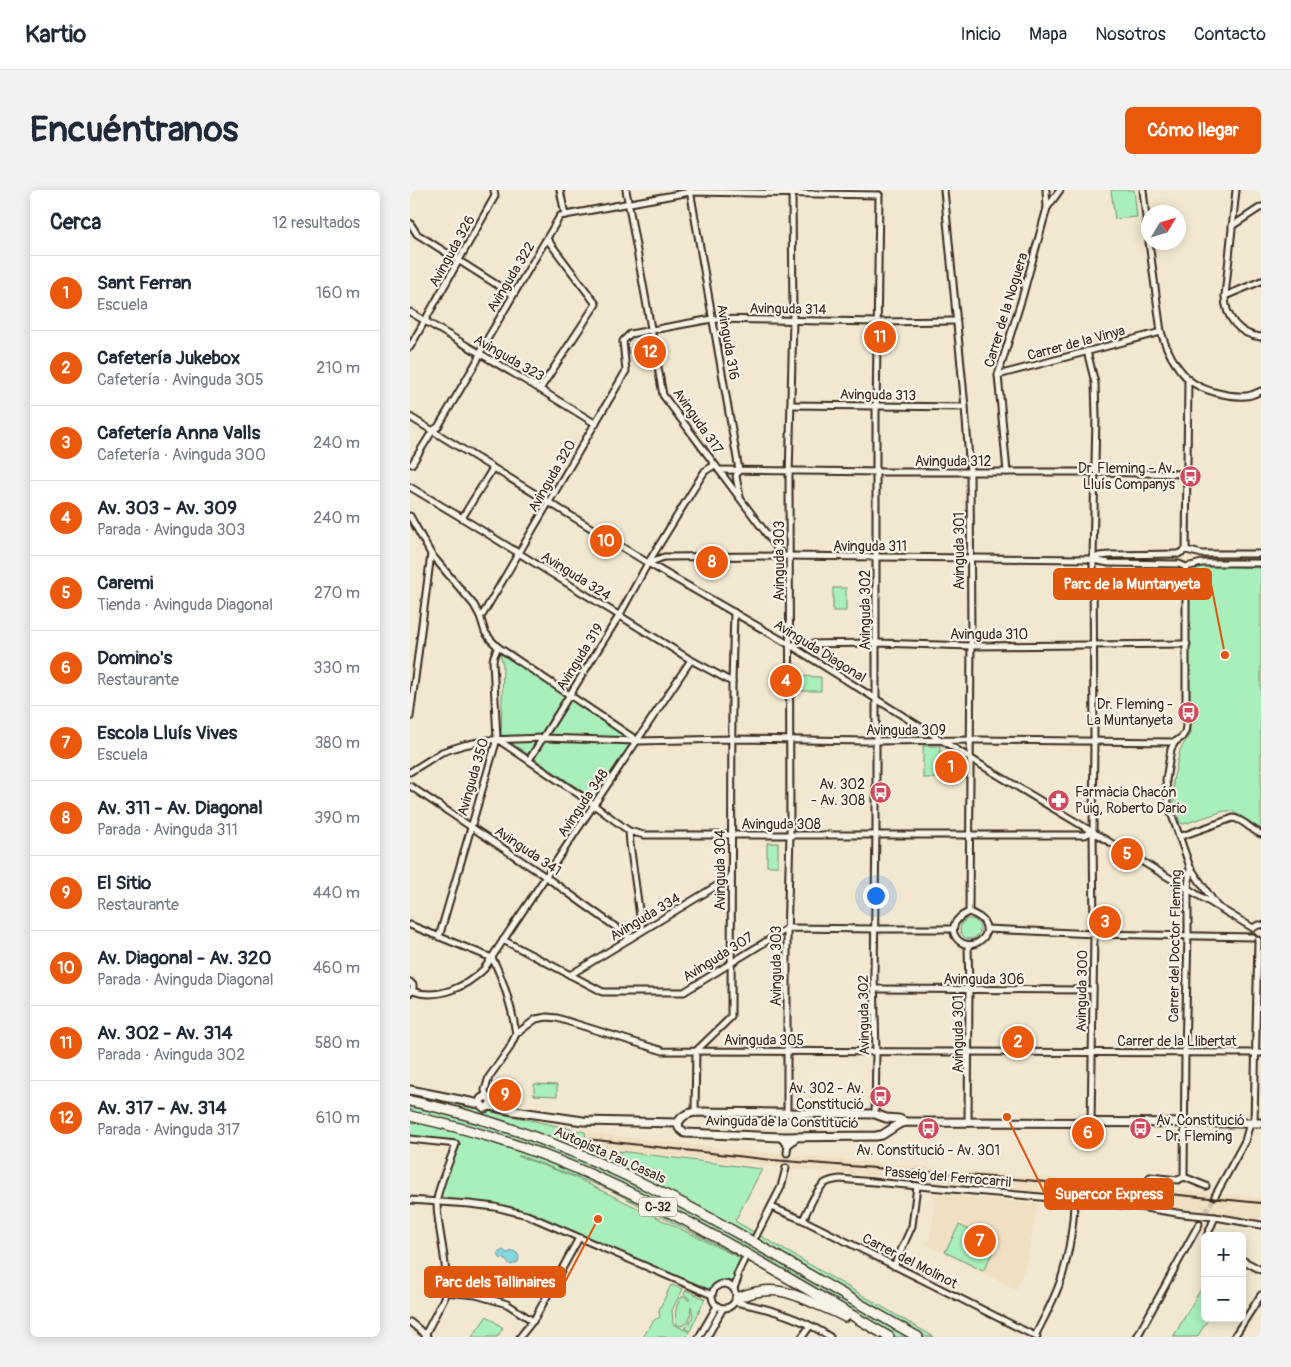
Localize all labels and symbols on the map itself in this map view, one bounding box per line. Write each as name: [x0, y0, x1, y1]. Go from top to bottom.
north arrow: [1141, 205, 1186, 250]
street label: Avinguda 326: [425, 212, 479, 290]
street label: Avinguda 322: [483, 239, 539, 315]
street label: Carrer de la Noguera: [980, 251, 1032, 369]
street label: Avinguda 314: [749, 300, 827, 318]
street label: Avinguda 316: [713, 303, 743, 381]
pin: 11: [864, 318, 896, 356]
street label: Carrer de la Vinya: [1025, 322, 1127, 364]
street label: Avinguda 323: [471, 331, 547, 385]
pin: 12: [634, 333, 666, 371]
street label: Avinguda 317: [669, 385, 727, 457]
street label: Avinguda 313: [840, 386, 917, 404]
street label: Avinguda 320: [525, 437, 579, 515]
street label: Avinguda 312: [915, 453, 991, 470]
place label: Dr. Fleming - Av. Lluís Companys: [1078, 460, 1176, 493]
bus stop icon: Dr. Fleming - Av. Lluís Companys: [1179, 464, 1203, 488]
street label: Avinguda 301: [951, 512, 968, 590]
street label: Avinguda 303: [771, 521, 788, 601]
pin: 10: [590, 522, 622, 560]
street label: Avinguda 311: [833, 538, 907, 555]
pin: 8: [696, 543, 728, 581]
street label: Avinguda 324: [538, 548, 614, 604]
callout: Parc de la Muntanyeta: [1054, 569, 1211, 599]
street label: Avinguda 302: [857, 570, 874, 650]
text: Parc de la Muntanyeta: [1064, 575, 1201, 594]
street label: Avinguda Diagonal: [771, 616, 869, 686]
street label: Avinguda 319: [553, 620, 607, 694]
street label: Avinguda 310: [950, 626, 1028, 643]
pin: 4: [770, 662, 802, 700]
place label: Dr. Fleming - La Muntanyeta: [1086, 696, 1173, 729]
bus stop icon: Dr. Fleming - La Muntanyeta: [1177, 700, 1201, 724]
street label: Avinguda 309: [866, 722, 946, 739]
street label: Avinguda 350: [454, 736, 492, 818]
pin: 1: [935, 748, 967, 786]
street label: Avinguda 348: [554, 766, 612, 840]
place label: Av. 302 - Av. 308: [811, 776, 865, 809]
bus stop icon: Av. 302 - Av. 308: [869, 780, 893, 804]
place label: Farmàcia Chacón Puig, Roberto Dario: [1075, 784, 1187, 817]
pharmacy icon: Farmàcia Chacón Puig, Roberto Dario: [1047, 788, 1071, 812]
street label: Avinguda 308: [741, 816, 821, 833]
street label: Avinguda 341: [491, 822, 565, 880]
street label: Avinguda 304: [712, 830, 729, 910]
pin: 5: [1111, 835, 1143, 873]
street label: Carrer del Doctor Fleming: [1165, 869, 1185, 1023]
your location: [863, 883, 889, 909]
street label: Avinguda 334: [607, 889, 683, 945]
pin: 3: [1089, 903, 1121, 941]
street label: Avinguda 303: [768, 926, 785, 1006]
street label: Avinguda 307: [680, 928, 757, 985]
street label: Avinguda 300: [1073, 950, 1091, 1032]
street label: Avinguda 306: [944, 971, 1024, 988]
street label: Avinguda 302: [855, 974, 873, 1055]
street label: Avinguda 301: [950, 995, 967, 1073]
pin: 2: [1002, 1023, 1034, 1061]
street label: Avinguda 305: [724, 1032, 804, 1049]
street label: Carrer de la Llibertat: [1117, 1033, 1237, 1050]
pin: 9: [489, 1076, 521, 1114]
place label: Av. 302 - Av. Constitució: [788, 1080, 864, 1113]
bus stop icon: Av. 302 - Av. Constitució: [868, 1084, 892, 1108]
street label: Avinguda de la Constitució: [705, 1112, 859, 1132]
place label: Av. Constitució - Dr. Fleming: [1156, 1112, 1245, 1145]
pin: 6: [1072, 1114, 1104, 1152]
bus stop icon: Av. Constitució - Av. 301: [916, 1116, 940, 1140]
bus stop icon: Av. Constitució - Dr. Fleming: [1128, 1116, 1152, 1140]
street label: Autopista Pau Casals: [552, 1123, 669, 1188]
place label: Av. Constitució - Av. 301: [856, 1142, 1000, 1159]
street label: Passeig del Ferrocarril: [884, 1163, 1012, 1191]
callout: Supercor Express: [1045, 1179, 1173, 1209]
text: Supercor Express: [1055, 1185, 1163, 1204]
road number: C-32: [639, 1198, 677, 1216]
pin: 7: [964, 1222, 996, 1260]
street label: Carrer del Molinot: [859, 1230, 961, 1293]
callout: Parc dels Tallinaires: [425, 1267, 565, 1297]
text: Parc dels Tallinaires: [435, 1273, 556, 1292]

